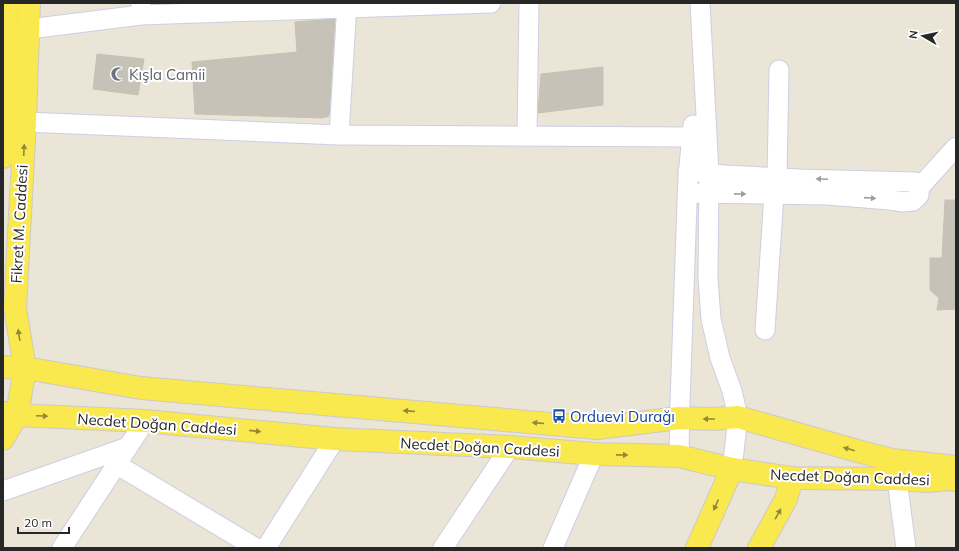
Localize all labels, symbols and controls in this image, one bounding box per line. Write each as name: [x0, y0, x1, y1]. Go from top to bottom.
north arrow: [903, 16, 943, 56]
text: N: [906, 29, 921, 40]
place label: Kışla Camii: [129, 65, 205, 84]
mosque icon: Kışla Camii: [110, 66, 126, 82]
one-way arrow: [20, 144, 27, 156]
street label: Fikret M. Caddesi: [6, 164, 32, 284]
one-way arrow: [816, 176, 828, 183]
one-way arrow: [734, 190, 746, 197]
one-way arrow: [864, 195, 876, 202]
one-way arrow: [16, 329, 22, 341]
place label: Orduevi Durağı: [570, 407, 675, 426]
one-way arrow: [403, 408, 415, 415]
bus stop icon: Orduevi Durağı: [551, 408, 567, 424]
street label: Necdet Doğan Caddesi: [77, 409, 237, 439]
one-way arrow: [36, 413, 48, 420]
one-way arrow: [702, 416, 715, 422]
one-way arrow: [532, 419, 544, 426]
one-way arrow: [249, 428, 261, 435]
street label: Necdet Doğan Caddesi: [400, 433, 560, 461]
one-way arrow: [843, 446, 855, 452]
one-way arrow: [616, 451, 628, 458]
street label: Necdet Doğan Caddesi: [770, 465, 930, 489]
one-way arrow: [713, 499, 719, 510]
one-way arrow: [775, 508, 781, 520]
scale bar: [18, 509, 69, 535]
text: 20 m: [24, 515, 52, 530]

